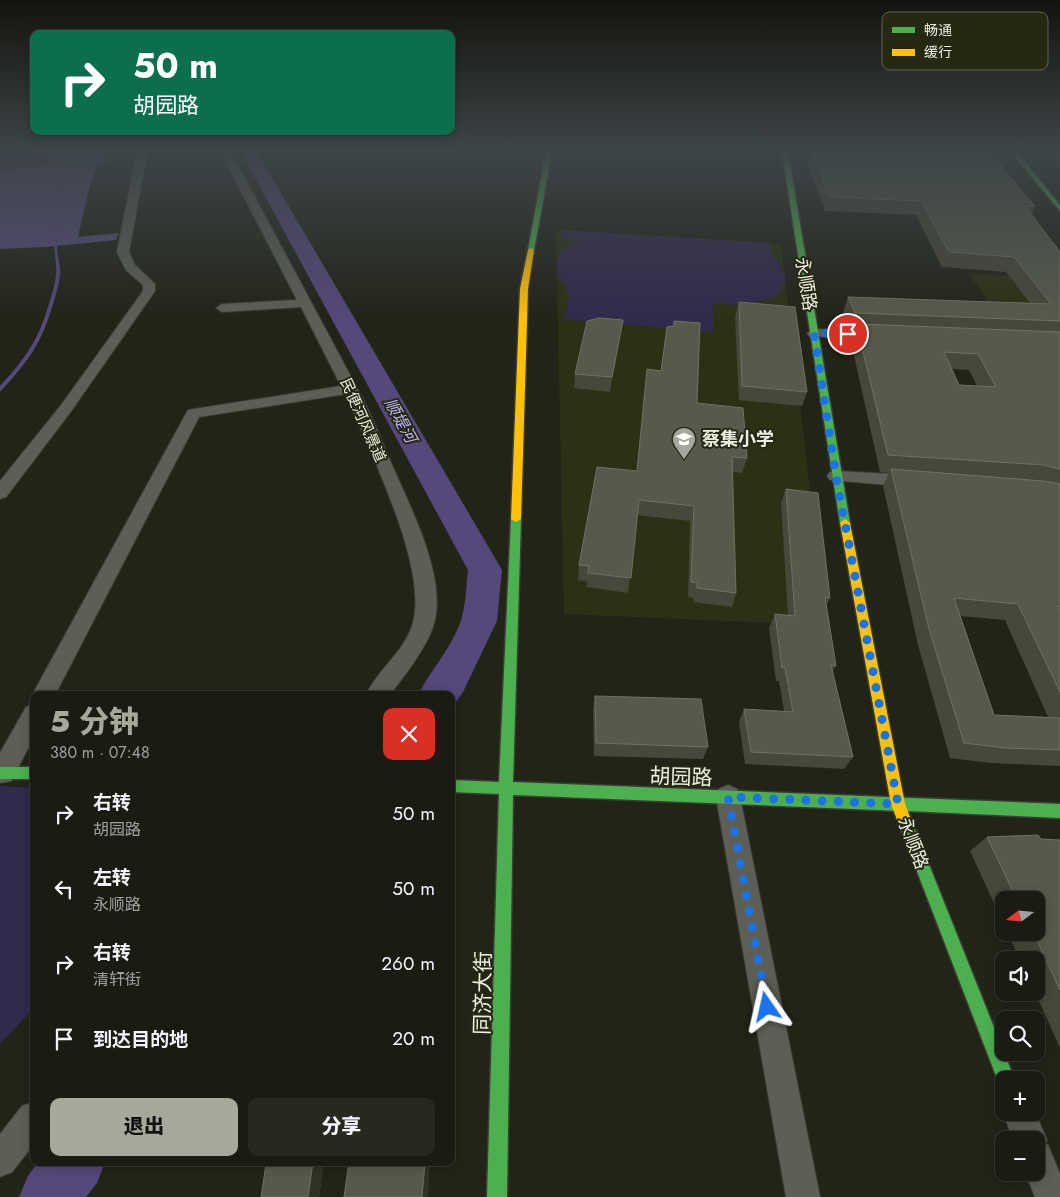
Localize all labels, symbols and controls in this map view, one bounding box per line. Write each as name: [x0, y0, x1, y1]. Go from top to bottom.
legend: [882, 12, 1048, 70]
text: 畅通: [924, 20, 952, 40]
text: 50 m: [133, 41, 218, 91]
text: 缓行: [924, 42, 952, 62]
icon: right: [50, 50, 115, 115]
text: 胡园路: [133, 89, 199, 121]
street label: 永顺路: [789, 255, 823, 313]
pin: [827, 313, 869, 355]
icon: arrive: [834, 320, 862, 348]
street label: 民便河风景道: [335, 374, 391, 466]
water label: 顺堤河: [379, 394, 424, 449]
school or university icon: 蔡集小学: [671, 426, 697, 460]
place label: 蔡集小学: [702, 426, 774, 452]
text: 5 分钟: [50, 700, 139, 743]
button: close: [383, 708, 435, 760]
text: 380 m · 07:48: [50, 741, 150, 764]
street label: 胡园路: [649, 761, 713, 793]
text: 右转: [93, 789, 131, 816]
icon: right: [50, 800, 78, 828]
text: 50 m: [392, 800, 435, 827]
street label: 永顺路: [891, 813, 935, 873]
text: 胡园路: [93, 818, 141, 841]
text: 左转: [93, 864, 131, 891]
icon: left: [50, 875, 78, 903]
text: 50 m: [392, 875, 435, 902]
north arrow: [995, 891, 1045, 941]
map controls: [995, 891, 1045, 1181]
text: 永顺路: [93, 893, 141, 916]
text: 右转: [93, 939, 131, 966]
icon: right: [50, 950, 78, 978]
text: 260 m: [381, 950, 435, 977]
street label: 同济大街: [467, 951, 499, 1035]
button: sound: [995, 951, 1045, 1001]
text: 清轩街: [93, 968, 141, 991]
position arrow: [740, 980, 792, 1032]
button: search: [995, 1011, 1045, 1061]
icon: arrive: [50, 1025, 78, 1053]
text: 20 m: [392, 1025, 435, 1052]
text: 到达目的地: [93, 1026, 188, 1053]
button: +: [995, 1071, 1045, 1121]
button: 退出: [50, 1098, 238, 1156]
button: 分享: [248, 1098, 435, 1156]
button: −: [995, 1131, 1045, 1181]

